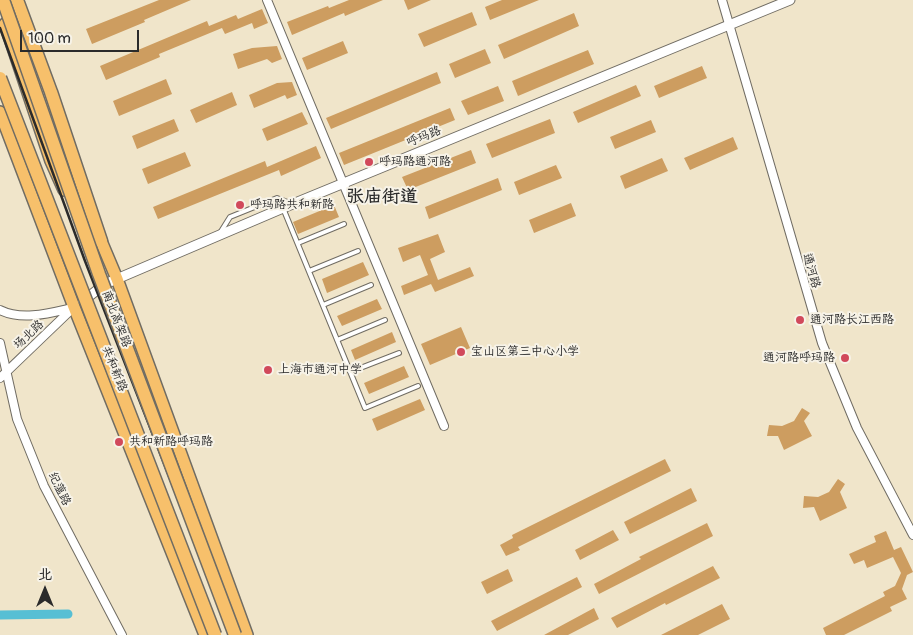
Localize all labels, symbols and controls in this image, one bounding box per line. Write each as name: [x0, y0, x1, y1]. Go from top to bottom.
scale bar: [22, 20, 141, 52]
text: 100 m: [28, 29, 71, 48]
street label: 呼玛路: [405, 124, 443, 150]
place label: 呼玛路通河路: [379, 155, 451, 169]
marker: 呼玛路通河路: [363, 156, 375, 168]
district label: 张庙街道: [346, 186, 418, 208]
place label: 呼玛路共和新路: [250, 198, 334, 212]
marker: 呼玛路共和新路: [234, 199, 246, 211]
street label: 通河路: [799, 252, 823, 290]
street label: 南北高架路: [99, 288, 133, 350]
place label: 通河路长江西路: [810, 313, 894, 327]
marker: 通河路长江西路: [794, 314, 806, 326]
street label: 场北路: [11, 317, 47, 353]
street label: 共和新路: [98, 344, 130, 394]
place label: 宝山区第三中心小学: [471, 345, 579, 359]
marker: 宝山区第三中心小学: [455, 346, 467, 358]
place label: 通河路呼玛路: [763, 351, 835, 365]
marker: 通河路呼玛路: [839, 352, 851, 364]
place label: 上海市通河中学: [278, 363, 362, 377]
marker: 上海市通河中学: [262, 364, 274, 376]
place label: 共和新路呼玛路: [129, 435, 213, 449]
marker: 共和新路呼玛路: [113, 436, 125, 448]
street label: 纪蕰路: [45, 470, 73, 508]
north arrow: [20, 565, 70, 615]
text: 北: [38, 566, 52, 583]

